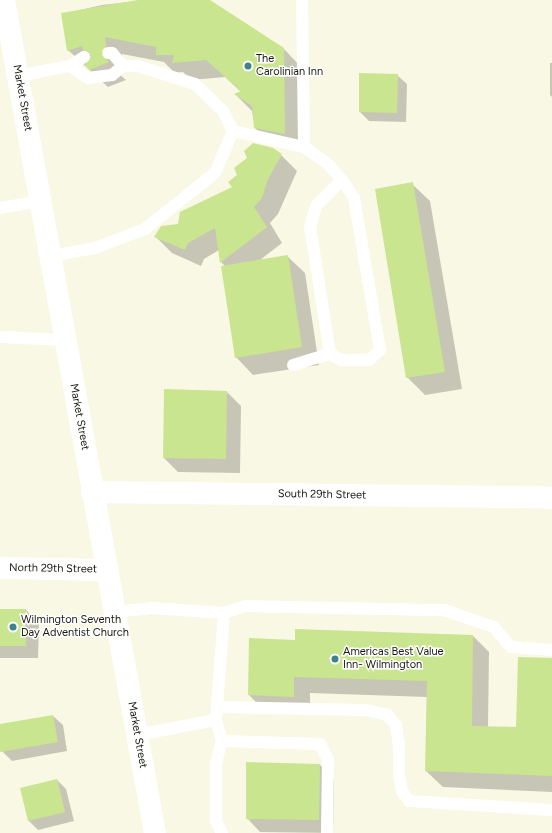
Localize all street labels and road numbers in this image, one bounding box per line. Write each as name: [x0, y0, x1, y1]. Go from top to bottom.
street label: Market Street: [10, 64, 34, 132]
street label: Market Street: [67, 383, 91, 451]
street label: South 29th Street: [278, 488, 366, 502]
street label: North 29th Street: [9, 562, 97, 576]
street label: Market Street: [125, 701, 149, 769]

